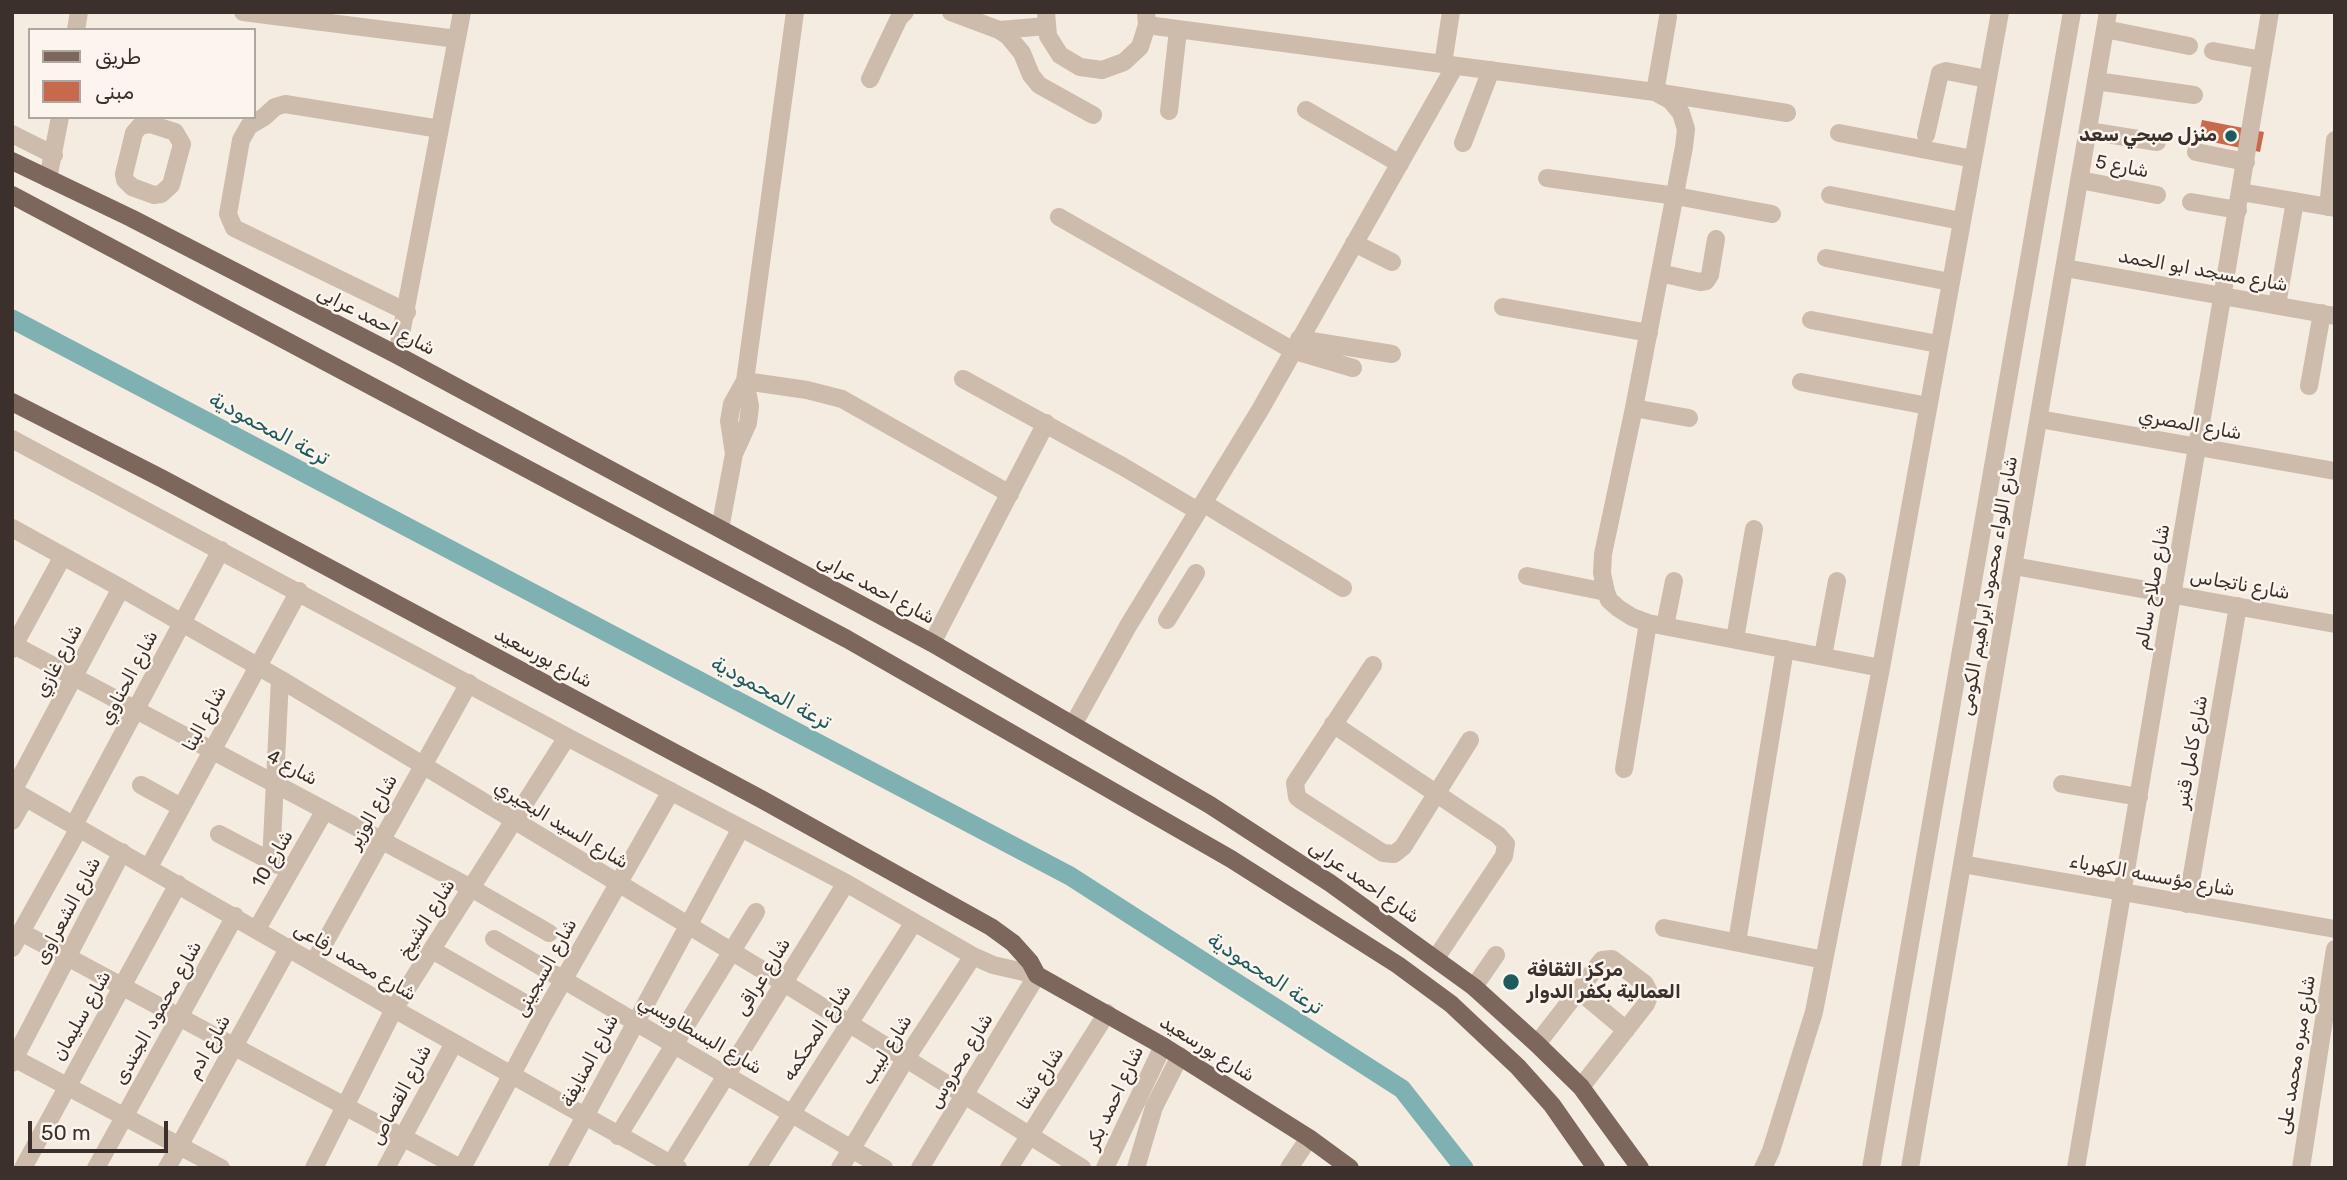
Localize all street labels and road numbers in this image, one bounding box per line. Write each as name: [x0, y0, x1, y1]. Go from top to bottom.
street label: شارع 5: [2093, 151, 2151, 183]
street label: شارع مسجد ابو الحمد: [2116, 245, 2290, 297]
street label: شارع احمد عرابى: [313, 281, 439, 361]
street label: شارع المصري: [2137, 405, 2243, 445]
street label: شارع اللواء محمود ابراهيم الكومى: [1955, 454, 2023, 718]
street label: شارع صلاح سالم: [2131, 522, 2175, 652]
street label: شارع احمد عرابى: [813, 548, 939, 630]
street label: شارع ناتجاس: [2188, 565, 2292, 605]
street label: شارع غازي: [30, 620, 88, 702]
street label: شارع بورسعيد: [490, 623, 596, 693]
street label: شارع الحناوي: [95, 627, 163, 729]
street label: شارع البنا: [178, 682, 232, 756]
street label: شارع كامل قنبر: [2171, 694, 2213, 810]
street label: شارع 4: [263, 745, 321, 791]
street label: شارع الوزير: [343, 771, 403, 853]
street label: شارع السيد البحيري: [490, 776, 632, 874]
street label: شارع 10: [247, 826, 299, 892]
street label: شارع احمد عرابى: [1304, 835, 1424, 929]
street label: شارع مؤسسه الكهرباء: [2067, 850, 2237, 902]
street label: شارع الشعراوى: [30, 853, 106, 969]
street label: شارع الشيخ: [394, 875, 460, 963]
street label: شارع السجينى: [510, 915, 582, 1021]
street label: شارع محمد رفاعى: [290, 918, 420, 1006]
street label: شارع عراقى: [730, 934, 796, 1020]
street label: شارع محمود الجندى: [109, 937, 207, 1089]
street label: شارع سليمان: [48, 967, 116, 1065]
street label: شارع مبره محمد على: [2273, 974, 2321, 1136]
street label: شارع المحكمه: [777, 981, 857, 1085]
street label: شارع البسطاويسي: [634, 990, 766, 1080]
street label: شارع محروس: [924, 1009, 998, 1113]
street label: شارع ادم: [182, 1011, 236, 1083]
street label: شارع المنايفة: [556, 1011, 624, 1111]
street label: شارع لبيب: [857, 1011, 917, 1089]
street label: شارع بورسعيد: [1155, 1011, 1259, 1087]
street label: شارع القصاص: [365, 1041, 437, 1149]
street label: شارع شتا: [1013, 1043, 1069, 1115]
street label: شارع احمد بكر: [1081, 1043, 1149, 1153]

